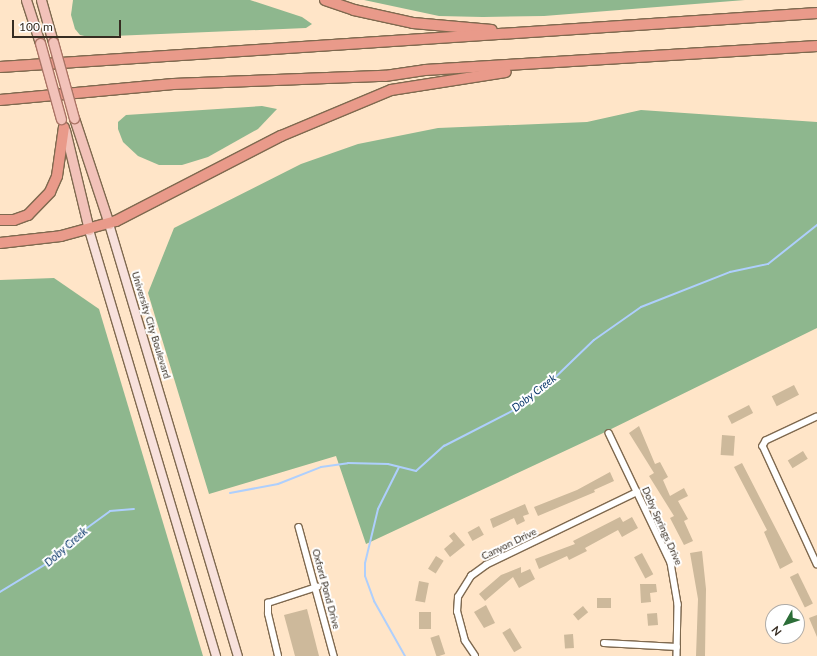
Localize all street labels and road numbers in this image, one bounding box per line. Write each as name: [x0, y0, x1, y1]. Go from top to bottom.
street label: University City Boulevard: [129, 270, 173, 380]
street label: Doby Springs Drive: [639, 485, 685, 567]
street label: Canyon Drive: [480, 526, 538, 562]
street label: Oxford Pond Drive: [310, 548, 342, 630]

